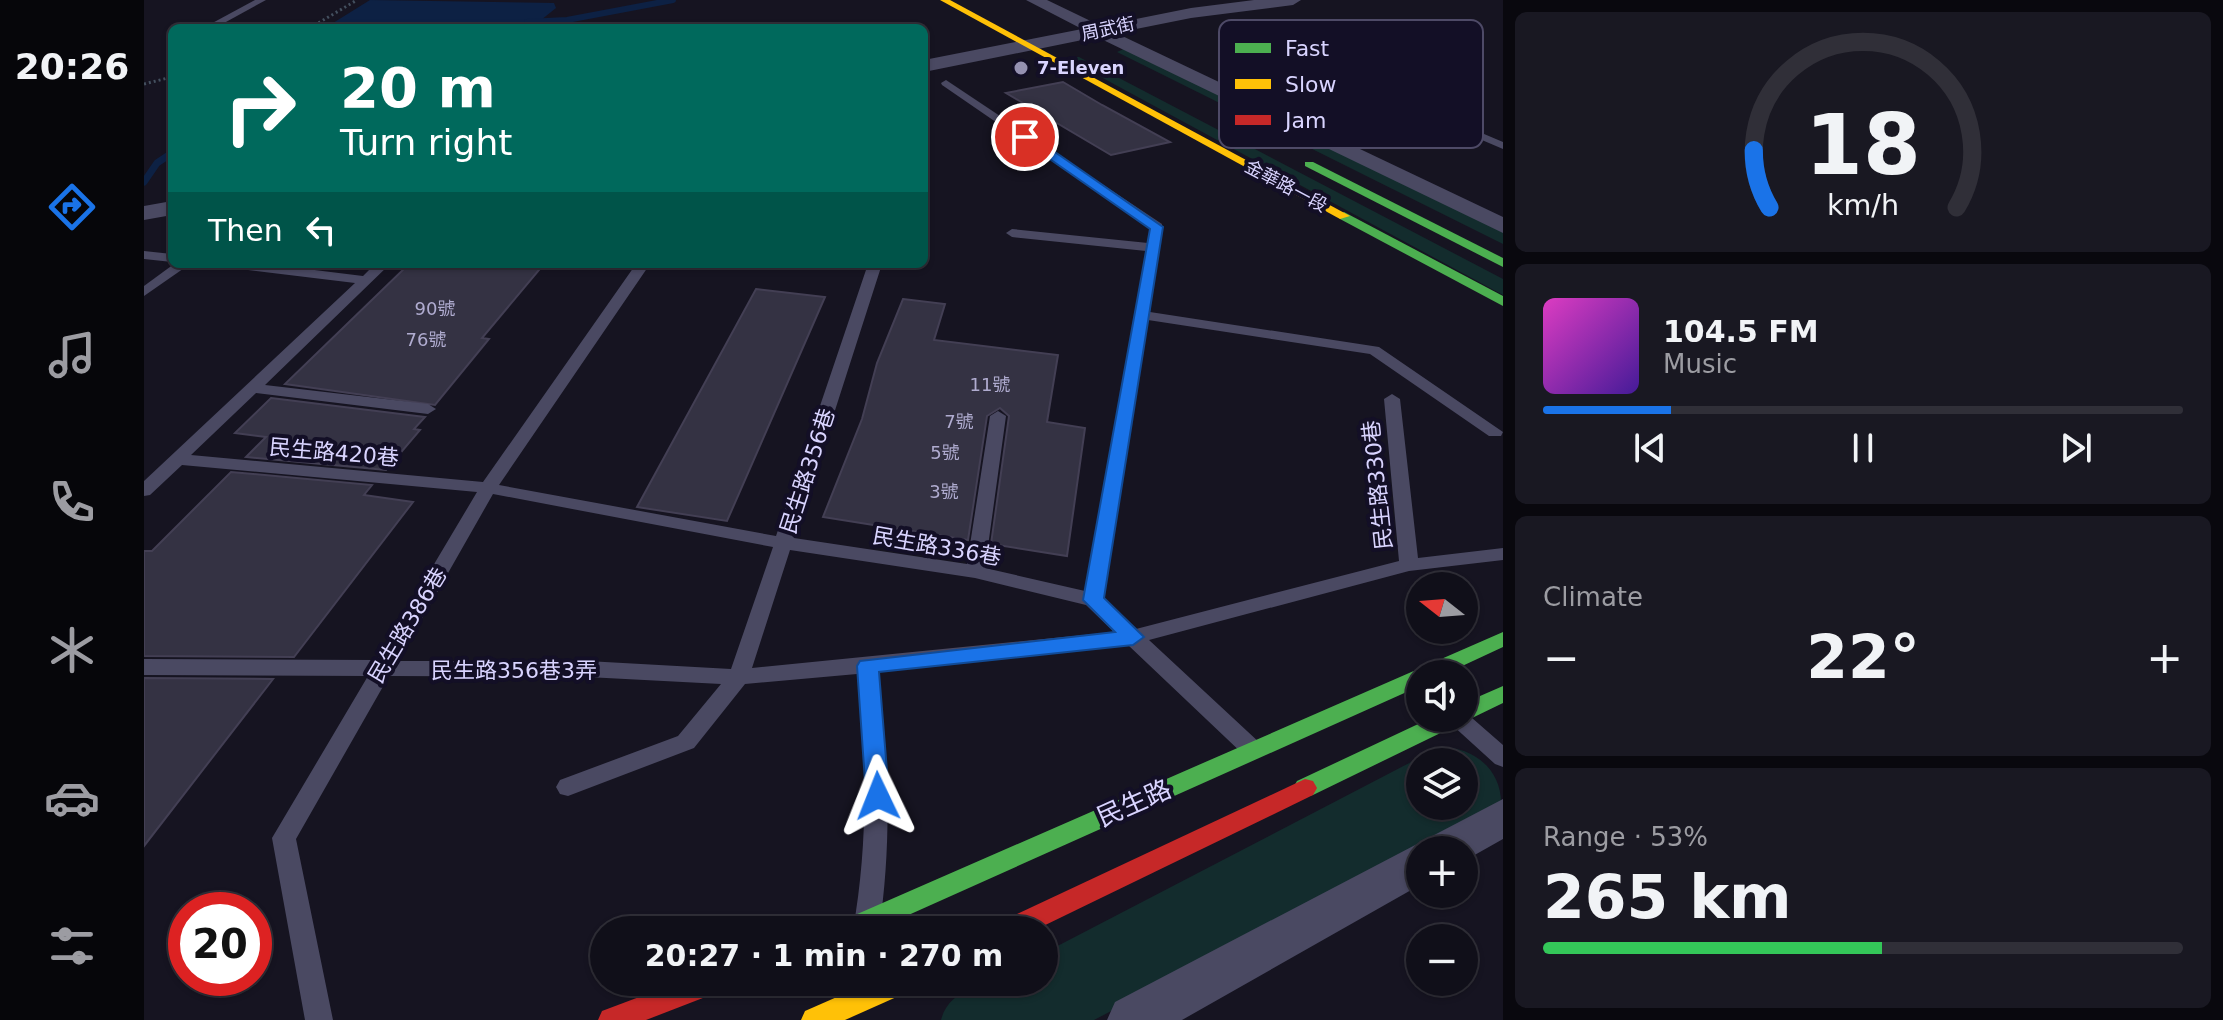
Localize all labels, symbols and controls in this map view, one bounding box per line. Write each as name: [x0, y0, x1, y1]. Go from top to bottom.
street label: 周武街: [1079, 13, 1136, 44]
legend: [1219, 20, 1483, 148]
text: Fast: [1285, 36, 1330, 61]
text: 20:26: [15, 46, 129, 87]
text: 20 m: [340, 55, 496, 120]
icon: right: [208, 56, 312, 160]
place label: 7-Eleven: [1037, 57, 1124, 78]
marker: 7-Eleven: [1012, 59, 1030, 77]
text: Slow: [1285, 72, 1337, 97]
text: 18: [1805, 97, 1921, 194]
pin: [991, 103, 1059, 171]
text: Jam: [1283, 108, 1326, 133]
icon: arrive: [1003, 115, 1047, 159]
text: Turn right: [340, 122, 512, 163]
street label: 金華路一段: [1242, 155, 1331, 216]
icon: directions: [44, 179, 100, 235]
text: km/h: [1827, 188, 1899, 222]
icon: left: [299, 208, 343, 252]
text: Then: [208, 213, 283, 248]
house number: 90號: [415, 298, 455, 319]
text: 104.5 FM: [1663, 314, 1819, 349]
icon: music: [44, 327, 100, 383]
house number: 76號: [406, 329, 446, 350]
text: Music: [1663, 349, 1737, 379]
house number: 11號: [970, 374, 1010, 395]
street label: 民生路356巷: [776, 405, 839, 537]
house number: 7號: [944, 411, 974, 432]
street label: 民生路330巷: [1358, 419, 1397, 551]
icon: previous: [1628, 426, 1672, 470]
icon: pause: [1841, 426, 1885, 470]
icon: next: [2054, 426, 2098, 470]
street label: 民生路420巷: [268, 434, 400, 471]
house number: 5號: [930, 442, 960, 463]
icon: phone: [44, 474, 100, 530]
house number: 3號: [929, 481, 959, 502]
street label: 民生路336巷: [871, 523, 1003, 570]
street label: 民生路386巷: [363, 563, 452, 687]
north arrow: [1406, 572, 1478, 644]
map controls: [1406, 572, 1478, 996]
text: Climate: [1543, 582, 1643, 612]
icon: climate: [44, 622, 100, 678]
text: 22°: [1806, 622, 1920, 692]
text: −: [1543, 632, 1580, 683]
text: +: [2146, 632, 2183, 683]
street label: 民生路356巷3弄: [431, 658, 597, 683]
button: sound: [1406, 660, 1478, 732]
button: layers: [1406, 748, 1478, 820]
position arrow: [836, 754, 920, 838]
icon: car: [44, 770, 100, 826]
street label: 民生路: [1092, 773, 1176, 833]
text: Range · 53%: [1543, 822, 1708, 852]
button: +: [1406, 836, 1478, 908]
text: 265 km: [1543, 862, 1792, 932]
speed limit sign: 20: [168, 892, 272, 996]
icon: filters: [44, 918, 100, 974]
button: −: [1406, 924, 1478, 996]
text: 20:27 · 1 min · 270 m: [645, 938, 1003, 973]

